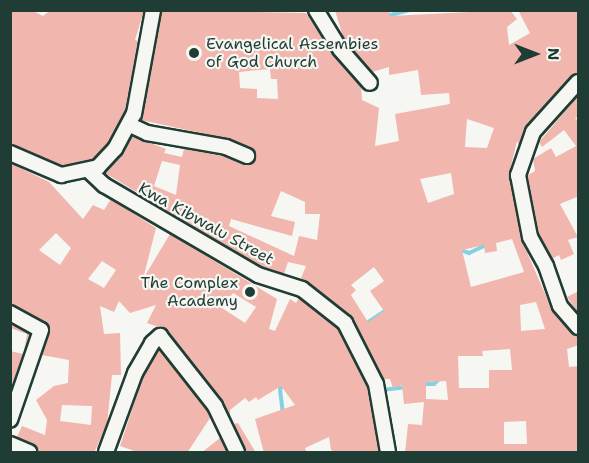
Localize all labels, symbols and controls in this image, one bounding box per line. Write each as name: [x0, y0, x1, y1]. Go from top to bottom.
north arrow: [505, 24, 565, 84]
place label: Evangelical Assembies of God Church: [206, 34, 378, 72]
marker: Evangelical Assembies of God Church: [187, 46, 201, 60]
text: N: [543, 48, 564, 60]
street label: Kwa Kibwalu Street: [135, 179, 277, 269]
place label: The Complex Academy: [141, 273, 238, 311]
marker: The Complex Academy: [243, 285, 257, 299]

